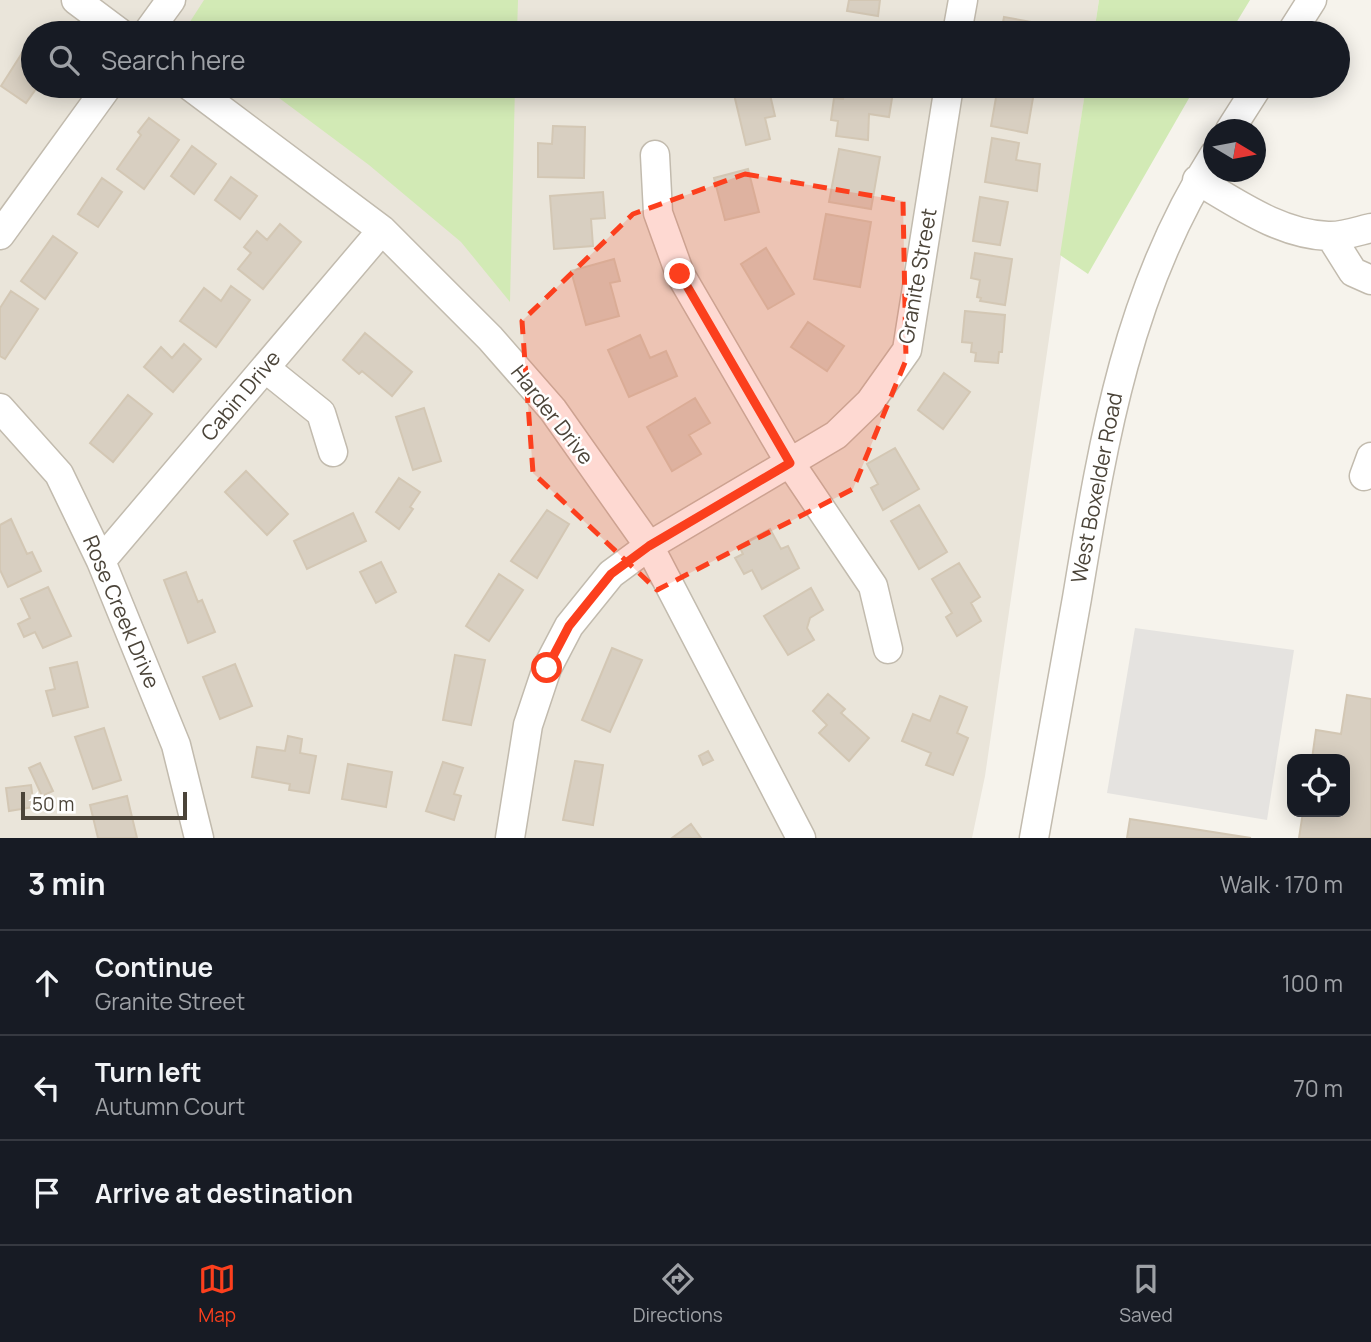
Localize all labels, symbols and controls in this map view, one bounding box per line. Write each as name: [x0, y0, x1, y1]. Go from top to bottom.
search box: [21, 21, 1350, 98]
icon: search: [45, 41, 83, 79]
text: Search here: [101, 42, 246, 78]
north arrow: [1203, 119, 1266, 182]
street label: Granite Street: [891, 206, 943, 346]
route end: [664, 258, 695, 289]
street label: Cabin Drive: [194, 344, 286, 446]
street label: Harder Drive: [505, 359, 600, 470]
street label: West Boxelder Road: [1064, 390, 1128, 585]
street label: Rose Creek Drive: [77, 531, 167, 692]
route start: [531, 652, 562, 683]
map controls: [1287, 754, 1350, 817]
button: locate: [1287, 754, 1350, 817]
scale bar: [21, 789, 187, 821]
text: 50 m: [32, 791, 74, 817]
text: 3 min: [28, 863, 106, 904]
text: Walk · 170 m: [1220, 868, 1343, 900]
text: Continue: [95, 949, 213, 985]
icon: ahead: [28, 964, 66, 1002]
text: 100 m: [1282, 967, 1343, 999]
text: Granite Street: [95, 985, 245, 1017]
text: Turn left: [95, 1054, 202, 1090]
icon: left: [28, 1069, 66, 1107]
text: 70 m: [1293, 1072, 1343, 1104]
text: Autumn Court: [95, 1090, 245, 1122]
icon: arrive: [28, 1174, 66, 1212]
text: Arrive at destination: [95, 1175, 353, 1211]
tab: Map: [198, 1260, 236, 1328]
tab: Directions: [633, 1260, 723, 1328]
tab: Saved: [1119, 1260, 1173, 1328]

